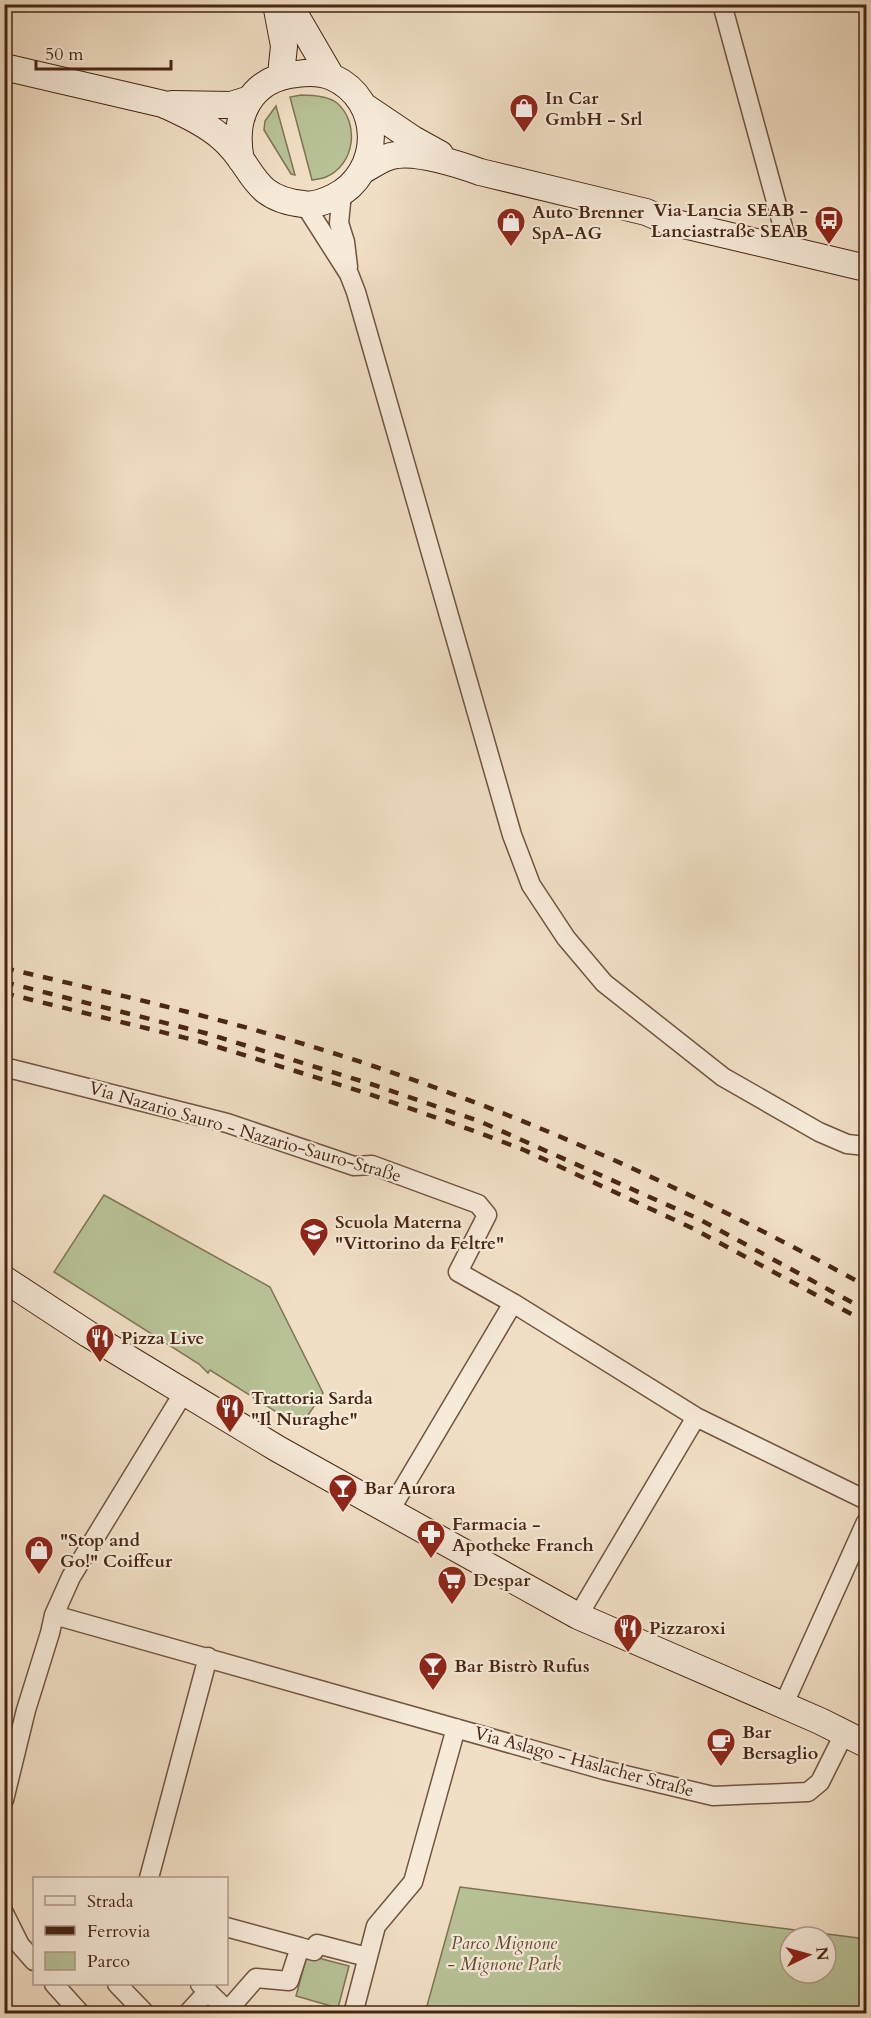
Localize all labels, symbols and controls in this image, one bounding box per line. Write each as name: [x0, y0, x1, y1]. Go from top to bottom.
scale bar: [36, 33, 171, 71]
text: 50 m: [45, 42, 84, 67]
place label: In Car GmbH - Srl: [545, 86, 643, 132]
shop icon: In Car GmbH - Srl: [508, 92, 540, 134]
place label: Via Lancia SEAB - Lanciastraße SEAB: [651, 198, 808, 244]
place label: Auto Brenner SpA-AG: [532, 200, 645, 246]
bus stop icon: Via Lancia SEAB - Lanciastraße SEAB: [813, 204, 845, 246]
shop icon: Auto Brenner SpA-AG: [495, 206, 527, 248]
street label: Via Nazario Sauro - Nazario-Sauro-Straße: [86, 1075, 404, 1189]
place label: Scuola Materna "Vittorino da Feltre": [335, 1210, 504, 1256]
school or university icon: Scuola Materna "Vittorino da Feltre": [298, 1216, 330, 1258]
restaurant icon: Pizza Live: [84, 1322, 116, 1364]
place label: Pizza Live: [121, 1326, 205, 1351]
place label: Trattoria Sarda "Il Nuraghe": [251, 1386, 373, 1432]
restaurant icon: Trattoria Sarda "Il Nuraghe": [214, 1392, 246, 1434]
bar icon: Bar Aurora: [327, 1472, 359, 1514]
place label: Bar Aurora: [364, 1476, 456, 1501]
place label: Farmacia - Apotheke Franch: [452, 1512, 594, 1558]
pharmacy icon: Farmacia - Apotheke Franch: [415, 1518, 447, 1560]
place label: "Stop and Go!" Coiffeur: [60, 1528, 173, 1574]
shop icon: "Stop and Go!" Coiffeur: [23, 1534, 55, 1576]
supermarket icon: Despar: [436, 1564, 468, 1606]
place label: Despar: [473, 1568, 531, 1593]
restaurant icon: Pizzaroxi: [612, 1612, 644, 1654]
place label: Pizzaroxi: [649, 1616, 726, 1641]
bar icon: Bar Bistrò Rufus: [417, 1650, 449, 1692]
place label: Bar Bistrò Rufus: [454, 1654, 590, 1679]
place label: Bar Bersaglio: [742, 1720, 818, 1766]
street label: Via Aslago - Haslacher Straße: [471, 1721, 697, 1803]
cafe icon: Bar Bersaglio: [705, 1726, 737, 1768]
legend: [33, 1877, 228, 1985]
text: Strada: [87, 1889, 134, 1914]
text: Ferrovia: [87, 1919, 150, 1944]
north arrow: [778, 1925, 838, 1985]
park label: Parco Mignone - Mignone Park: [447, 1931, 561, 1977]
text: N: [810, 1946, 834, 1962]
text: Parco: [87, 1949, 130, 1974]

